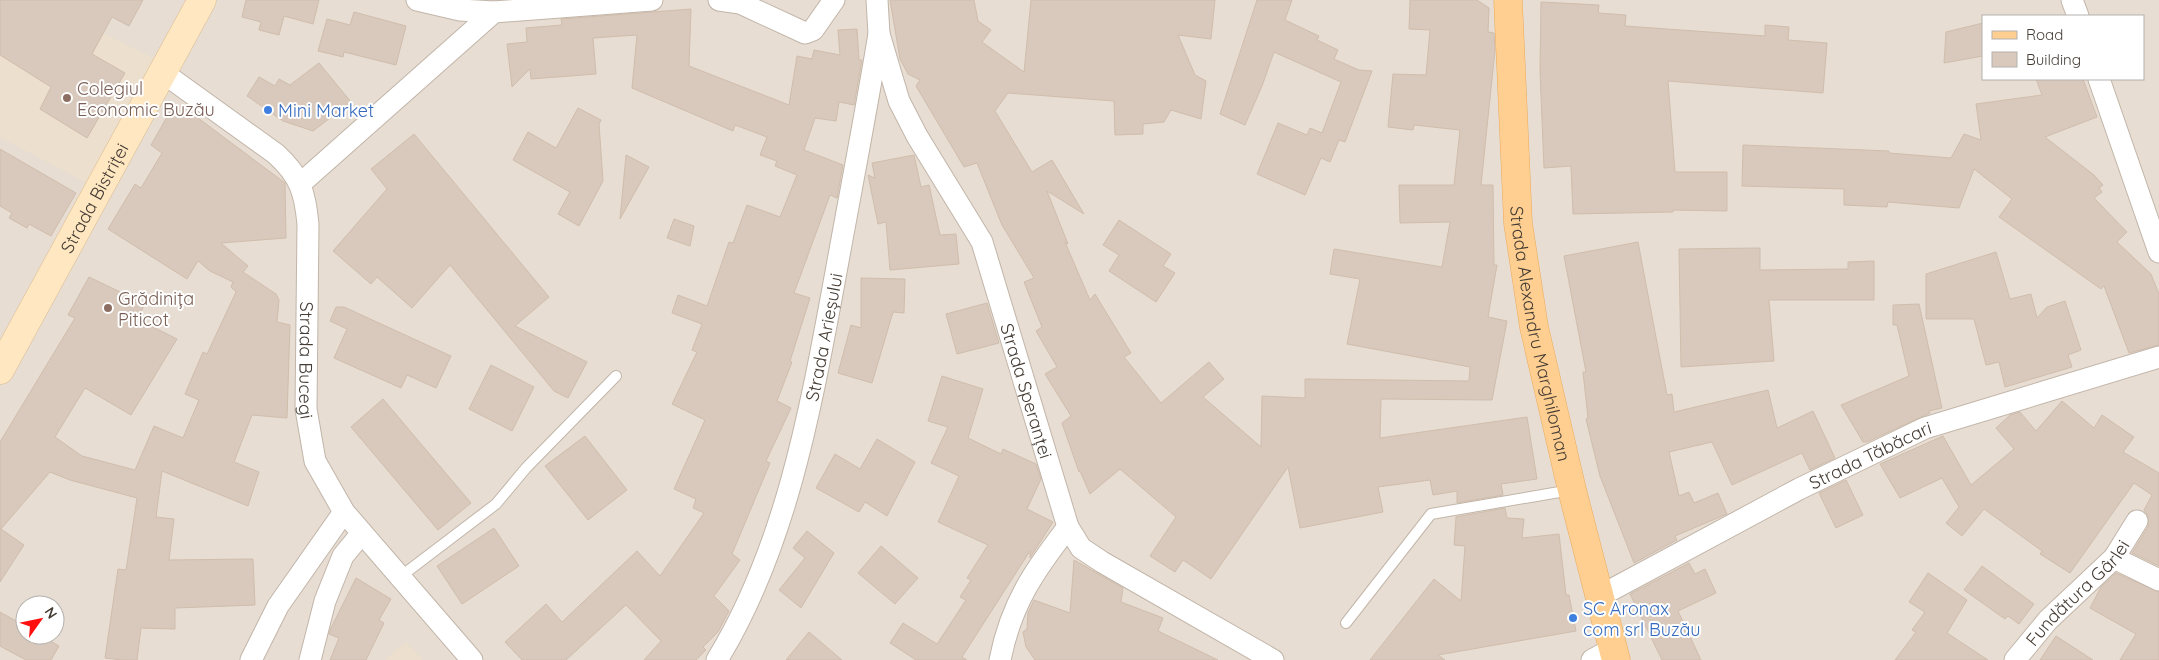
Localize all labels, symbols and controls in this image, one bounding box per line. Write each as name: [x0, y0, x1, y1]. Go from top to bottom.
legend: [1982, 15, 2144, 80]
text: Road: [2026, 25, 2063, 44]
text: Building: [2026, 50, 2081, 69]
place label: Colegiul Economic Buzău: [77, 77, 215, 121]
marker: Colegiul Economic Buzău: [61, 92, 73, 104]
place label: Mini Market: [278, 99, 374, 122]
marker: Mini Market: [262, 104, 274, 116]
street label: Strada Bistriței: [55, 139, 133, 257]
street label: Strada Alexandru Marghiloman: [1506, 205, 1576, 463]
street label: Strada Arieșului: [800, 271, 847, 403]
place label: Grădinița Piticot: [118, 287, 194, 331]
marker: Grădinița Piticot: [102, 302, 114, 314]
street label: Strada Bucegi: [294, 302, 319, 421]
street label: Strada Speranței: [996, 320, 1058, 461]
street label: Strada Tăbăcari: [1805, 415, 1934, 494]
street label: Fundătura Gârlei: [2020, 535, 2134, 650]
north arrow: [15, 595, 65, 645]
place label: SC Aronax com srl Buzău: [1583, 597, 1701, 641]
text: N: [41, 604, 61, 622]
marker: SC Aronax com srl Buzău: [1567, 612, 1579, 624]

